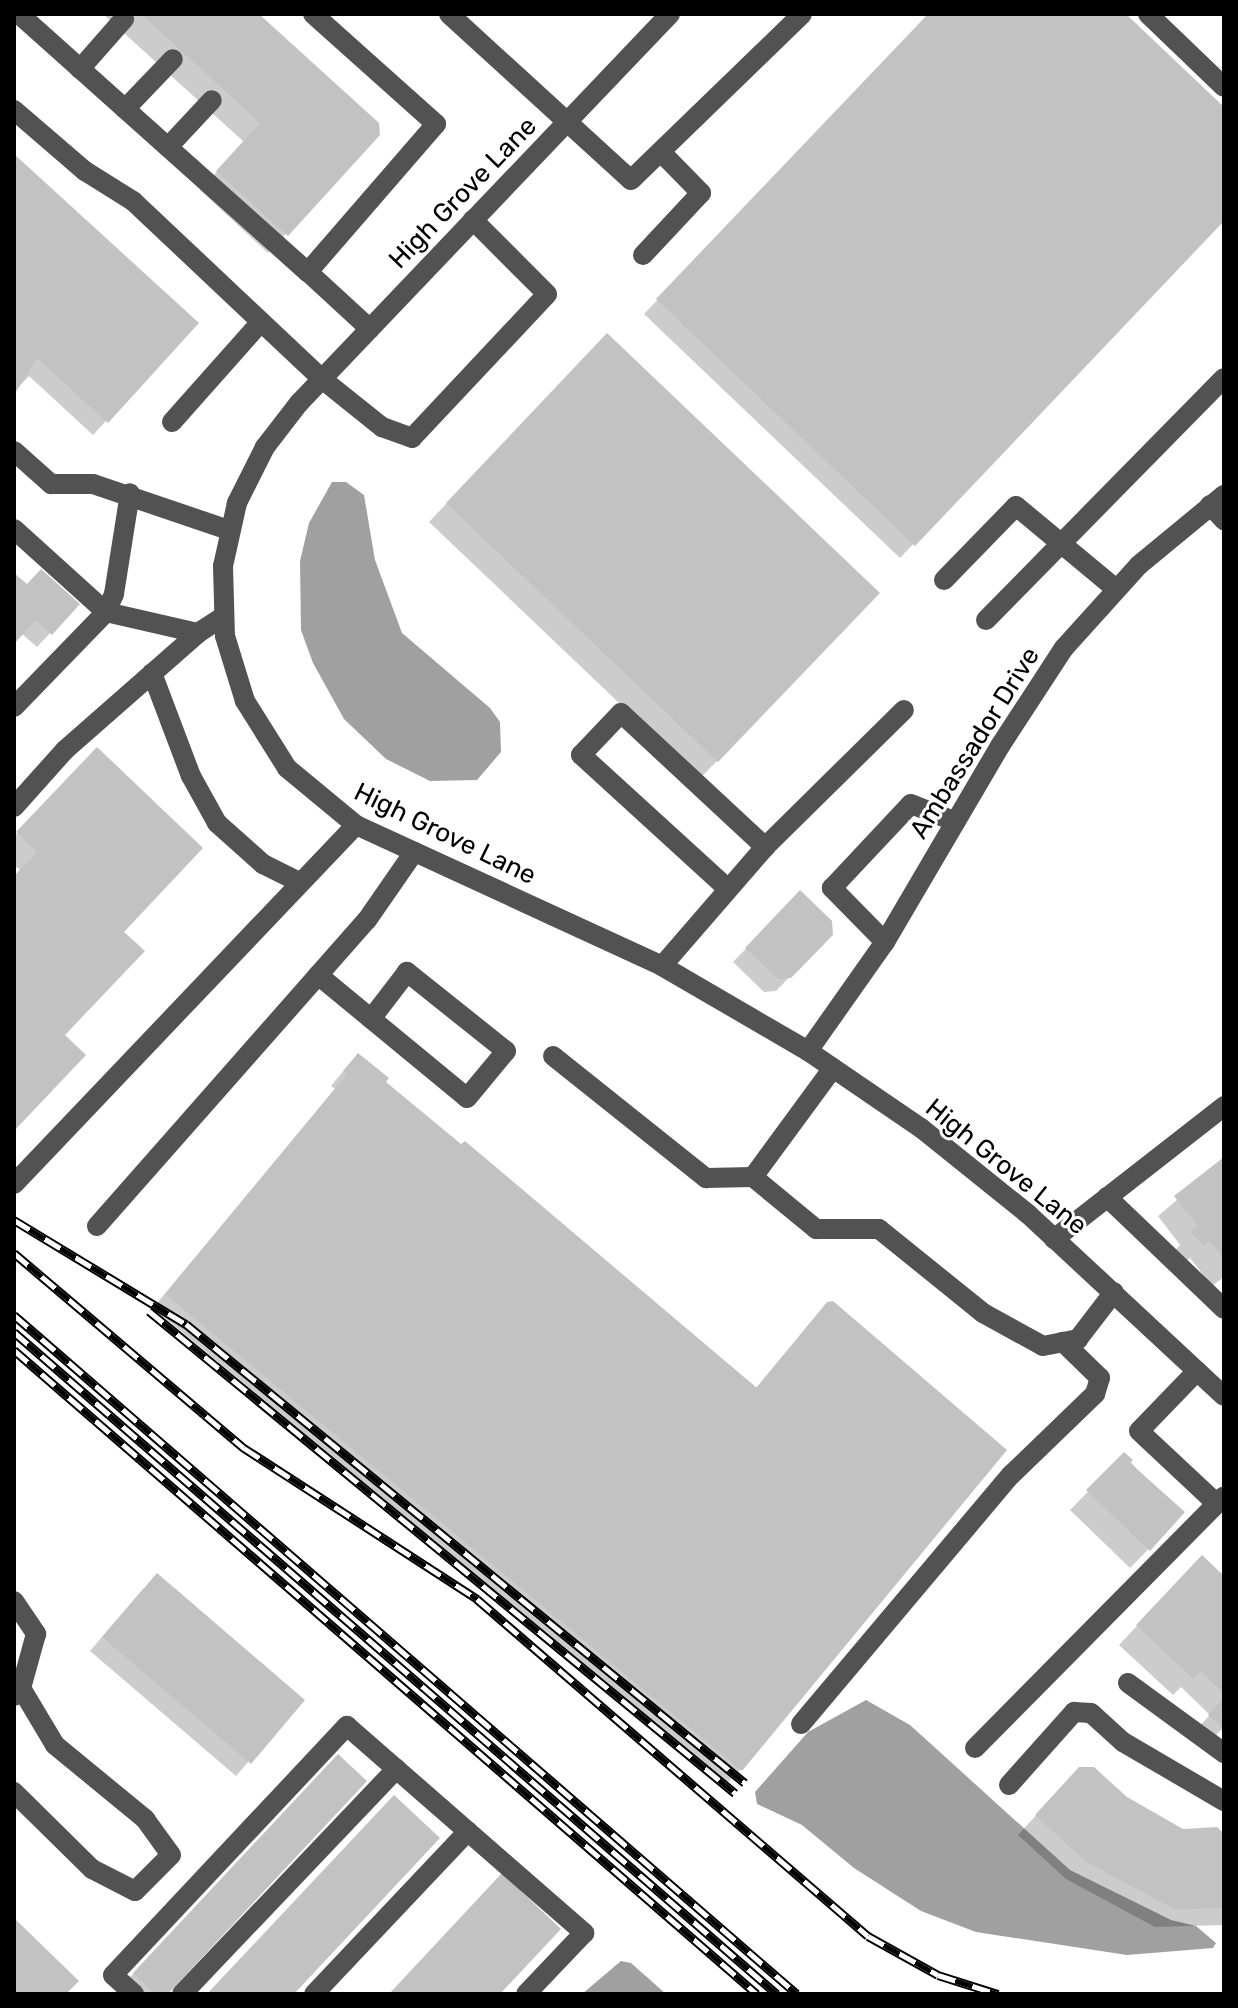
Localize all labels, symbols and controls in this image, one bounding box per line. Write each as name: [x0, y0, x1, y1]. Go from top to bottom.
street label: High Grove Lane: [383, 111, 543, 275]
street label: Ambassador Drive: [903, 641, 1047, 845]
street label: High Grove Lane: [349, 776, 541, 892]
street label: High Grove Lane: [919, 1092, 1093, 1242]

